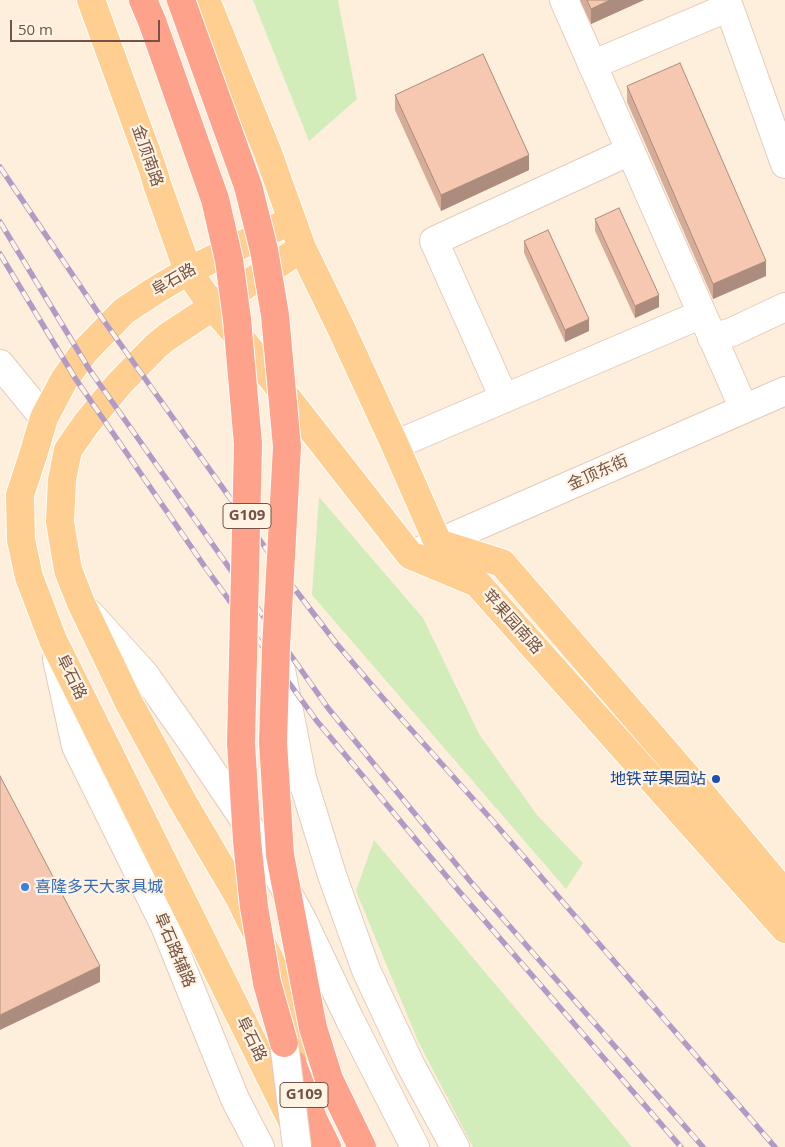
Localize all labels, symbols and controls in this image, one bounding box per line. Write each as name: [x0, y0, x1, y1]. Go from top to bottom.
scale bar: [12, 10, 162, 42]
text: 50 m: [18, 19, 53, 39]
street label: 金顶南路: [128, 123, 166, 189]
street label: 阜石路: [148, 260, 200, 300]
street label: 金顶东街: [565, 451, 631, 495]
road number: G109: [223, 504, 271, 528]
street label: 苹果园南路: [478, 586, 546, 658]
street label: 阜石路: [52, 651, 90, 703]
place label: 地铁苹果园站: [610, 769, 706, 789]
marker: 地铁苹果园站: [710, 773, 722, 785]
place label: 喜隆多天大家具城: [35, 877, 163, 897]
marker: 喜隆多天大家具城: [19, 881, 31, 893]
street label: 阜石路辅路: [150, 909, 198, 991]
street label: 阜石路: [232, 1013, 270, 1065]
road number: G109: [280, 1082, 328, 1108]

